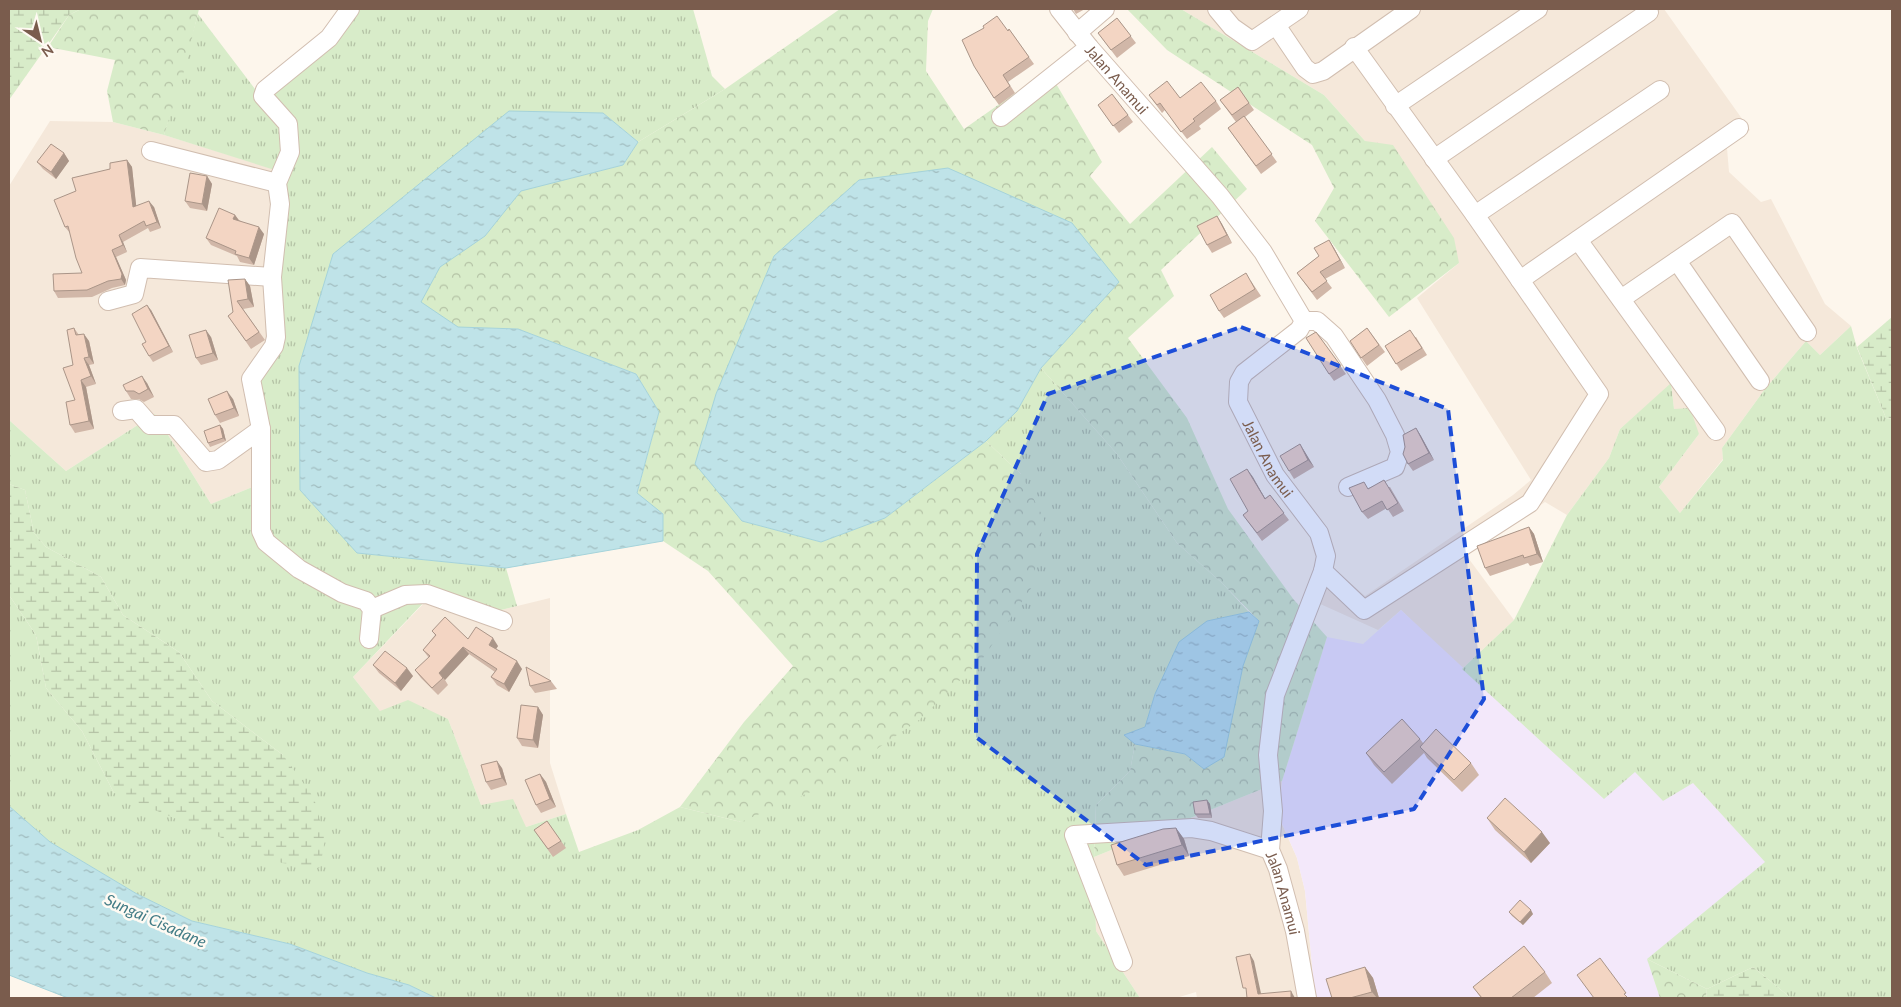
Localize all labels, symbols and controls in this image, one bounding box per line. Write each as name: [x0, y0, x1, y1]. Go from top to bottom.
north arrow: [15, 15, 65, 65]
text: N: [38, 41, 57, 61]
street label: Jalan Anamui: [1082, 41, 1152, 117]
street label: Jalan Anamui: [1239, 416, 1297, 501]
street label: Jalan Anamui: [1262, 848, 1304, 936]
water label: Sungai Cisadane: [102, 889, 210, 951]

